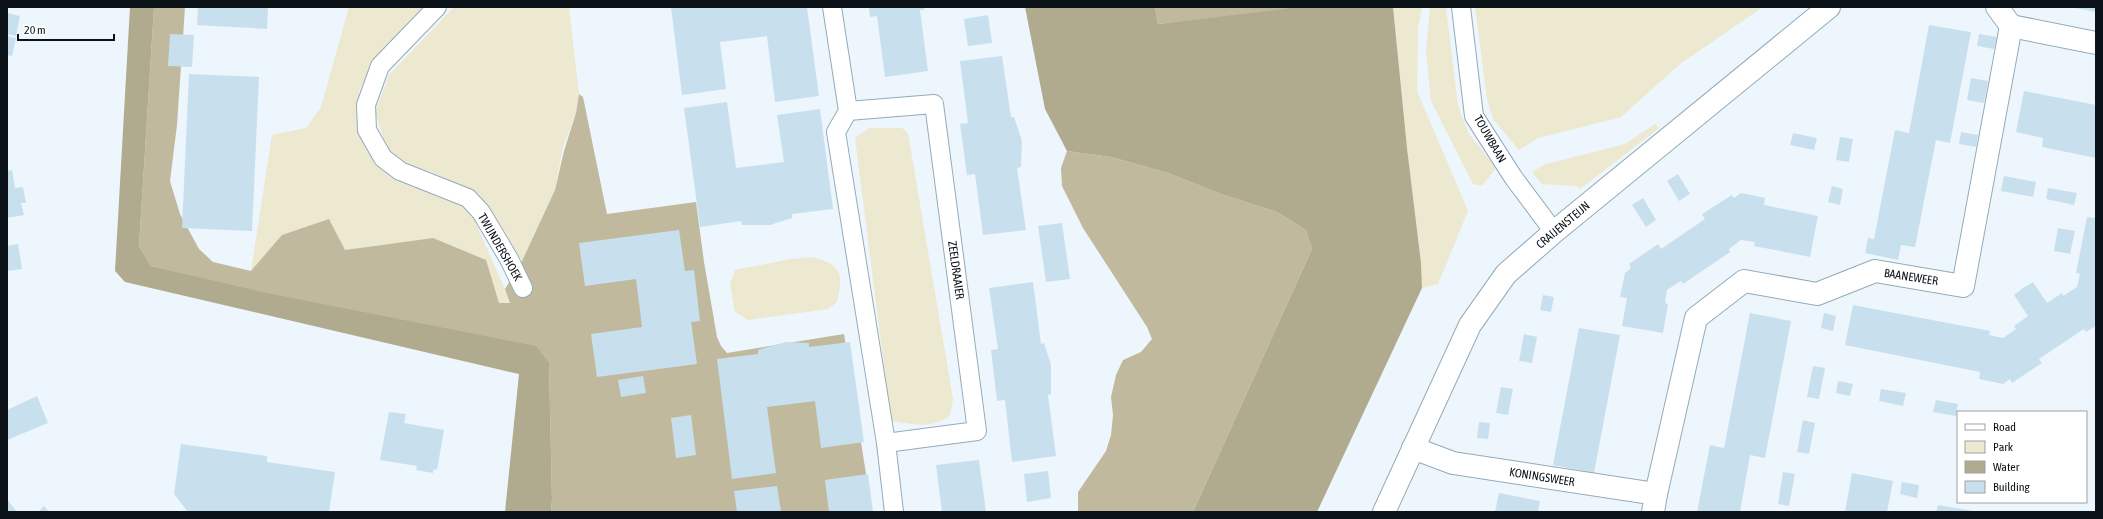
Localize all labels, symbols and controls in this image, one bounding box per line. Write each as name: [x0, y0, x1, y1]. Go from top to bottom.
scale bar: [18, 16, 114, 42]
text: 20 m: [24, 23, 46, 37]
street label: TOUWBAAN: [1471, 113, 1509, 165]
street label: CRAIJENSTEIJN: [1533, 198, 1593, 252]
street label: TWIJNDERSHOEK: [475, 211, 525, 283]
street label: ZEELDRAAIER: [945, 240, 967, 300]
street label: BAANEWEER: [1883, 266, 1939, 288]
legend: [1957, 411, 2087, 503]
text: Road: [1993, 420, 2016, 434]
text: Park: [1993, 440, 2014, 454]
text: Water: [1993, 460, 2020, 474]
street label: KONINGSWEER: [1508, 465, 1576, 489]
text: Building: [1993, 480, 2031, 494]

